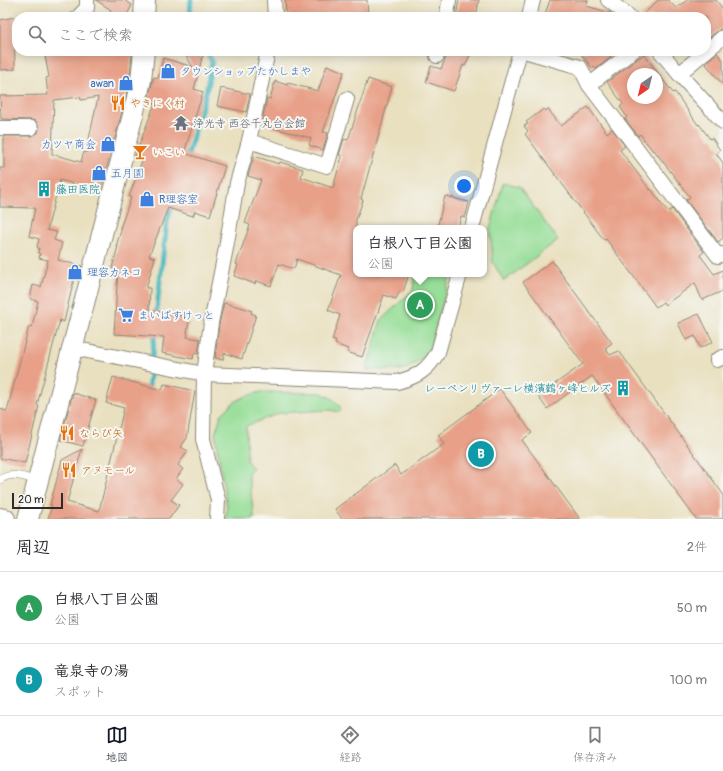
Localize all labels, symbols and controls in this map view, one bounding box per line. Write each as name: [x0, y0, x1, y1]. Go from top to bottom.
search box: [12, 12, 711, 56]
icon: search: [26, 23, 48, 45]
text: ここで検索: [58, 26, 133, 45]
shop icon: タウンショップたかしまや: [159, 62, 177, 80]
place label: タウンショップたかしまや: [180, 65, 312, 78]
north arrow: [627, 68, 663, 104]
shop icon: awan: [117, 74, 135, 92]
place label: awan: [90, 77, 114, 90]
restaurant icon: やきにく村: [109, 94, 127, 112]
place label: やきにく村: [130, 97, 185, 110]
temple icon: 浄光寺 西谷千丸台会館: [172, 114, 190, 132]
place label: 浄光寺 西谷千丸台会館: [193, 117, 305, 130]
shop icon: カツヤ商会: [99, 135, 117, 153]
place label: カツヤ商会: [41, 138, 96, 151]
bar icon: いこい: [131, 143, 149, 161]
place label: いこい: [152, 146, 185, 159]
shop icon: 五月園: [90, 164, 108, 182]
place label: 五月園: [111, 167, 144, 180]
your location: [454, 176, 474, 196]
building icon: 藤田医院: [35, 180, 53, 198]
place label: 藤田医院: [56, 183, 100, 196]
shop icon: R理容室: [138, 190, 156, 208]
place label: R理容室: [159, 193, 198, 206]
popup: [353, 225, 487, 277]
text: 白根八丁目公園: [367, 234, 473, 253]
text: 公園: [367, 256, 394, 272]
shop icon: 理容カネコ: [66, 263, 84, 281]
place label: 理容カネコ: [87, 266, 142, 279]
pin: A: [407, 290, 433, 320]
supermarket icon: まいばすけっと: [117, 306, 135, 324]
place label: まいばすけっと: [138, 309, 215, 322]
building icon: レーベンリヴァーレ横濱鶴ヶ峰ヒルズ: [614, 379, 632, 397]
place label: レーベンリヴァーレ横濱鶴ヶ峰ヒルズ: [424, 382, 611, 395]
restaurant icon: ならび矢: [58, 424, 76, 442]
place label: ならび矢: [79, 427, 123, 440]
pin: B: [468, 439, 494, 469]
restaurant icon: アヌモール: [60, 461, 78, 479]
place label: アヌモール: [81, 464, 135, 477]
scale bar: [12, 491, 63, 510]
text: 20 m: [18, 493, 44, 506]
text: 周辺: [16, 537, 50, 558]
text: 2件: [687, 539, 707, 555]
text: 白根八丁目公園: [54, 590, 159, 609]
text: A: [25, 600, 33, 616]
text: 50 m: [677, 600, 707, 616]
text: 公園: [54, 612, 80, 628]
text: 竜泉寺の湯: [54, 662, 129, 681]
text: B: [25, 672, 33, 688]
text: 100 m: [670, 672, 707, 688]
text: スポット: [54, 684, 106, 700]
tab: 地図: [106, 724, 128, 764]
tab: 経路: [339, 724, 361, 764]
tab: 保存済み: [573, 724, 617, 764]

